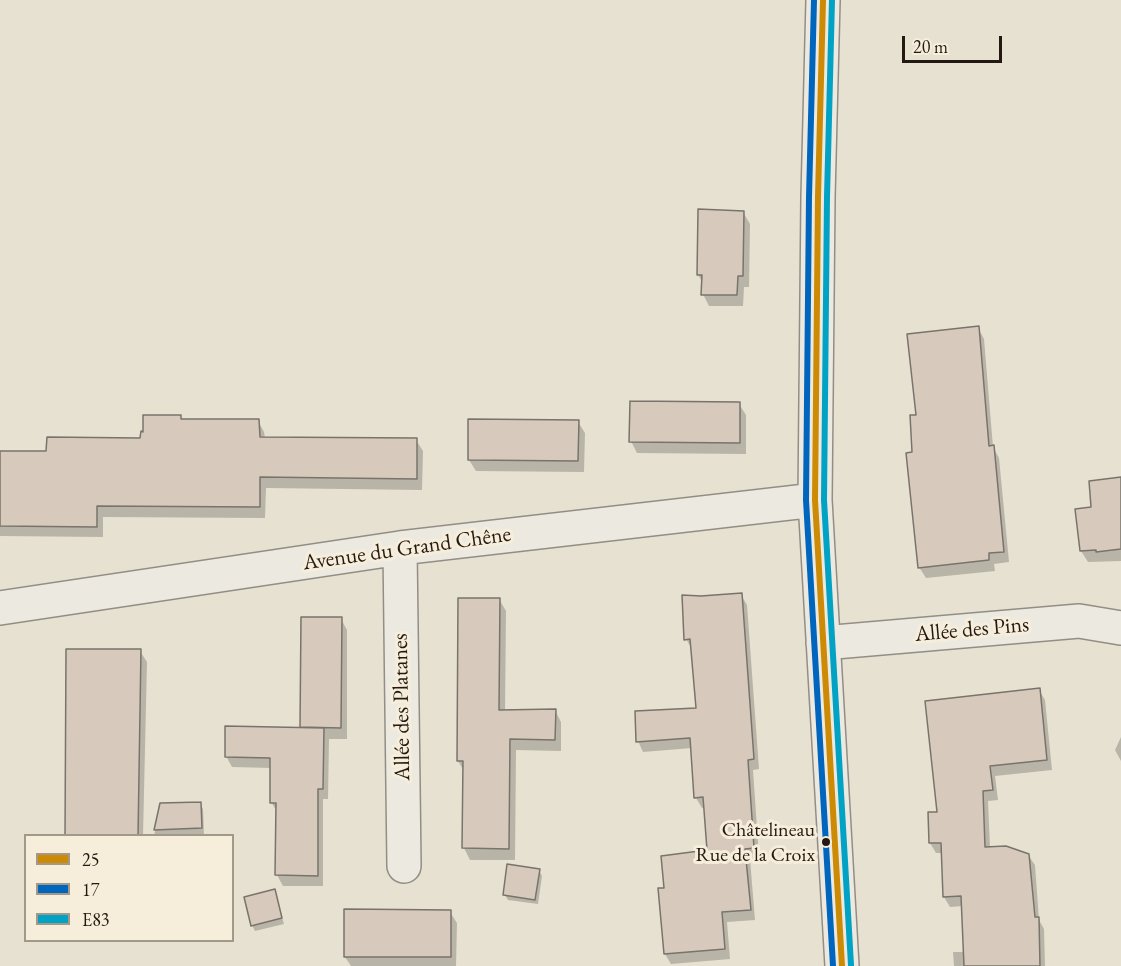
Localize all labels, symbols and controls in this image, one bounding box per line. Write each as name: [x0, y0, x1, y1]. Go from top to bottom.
scale bar: [905, 24, 1006, 62]
text: 20 m: [913, 35, 948, 58]
street label: Avenue du Grand Chêne: [301, 521, 513, 577]
street label: Allée des Pins: [914, 612, 1030, 648]
street label: Allée des Platanes: [388, 633, 416, 781]
place label: Châtelineau Rue de la Croix: [695, 819, 815, 866]
legend: [24, 834, 234, 942]
marker: Châtelineau Rue de la Croix: [820, 836, 832, 848]
text: 25: [82, 848, 99, 871]
text: 17: [82, 878, 99, 901]
text: E83: [82, 908, 109, 931]

